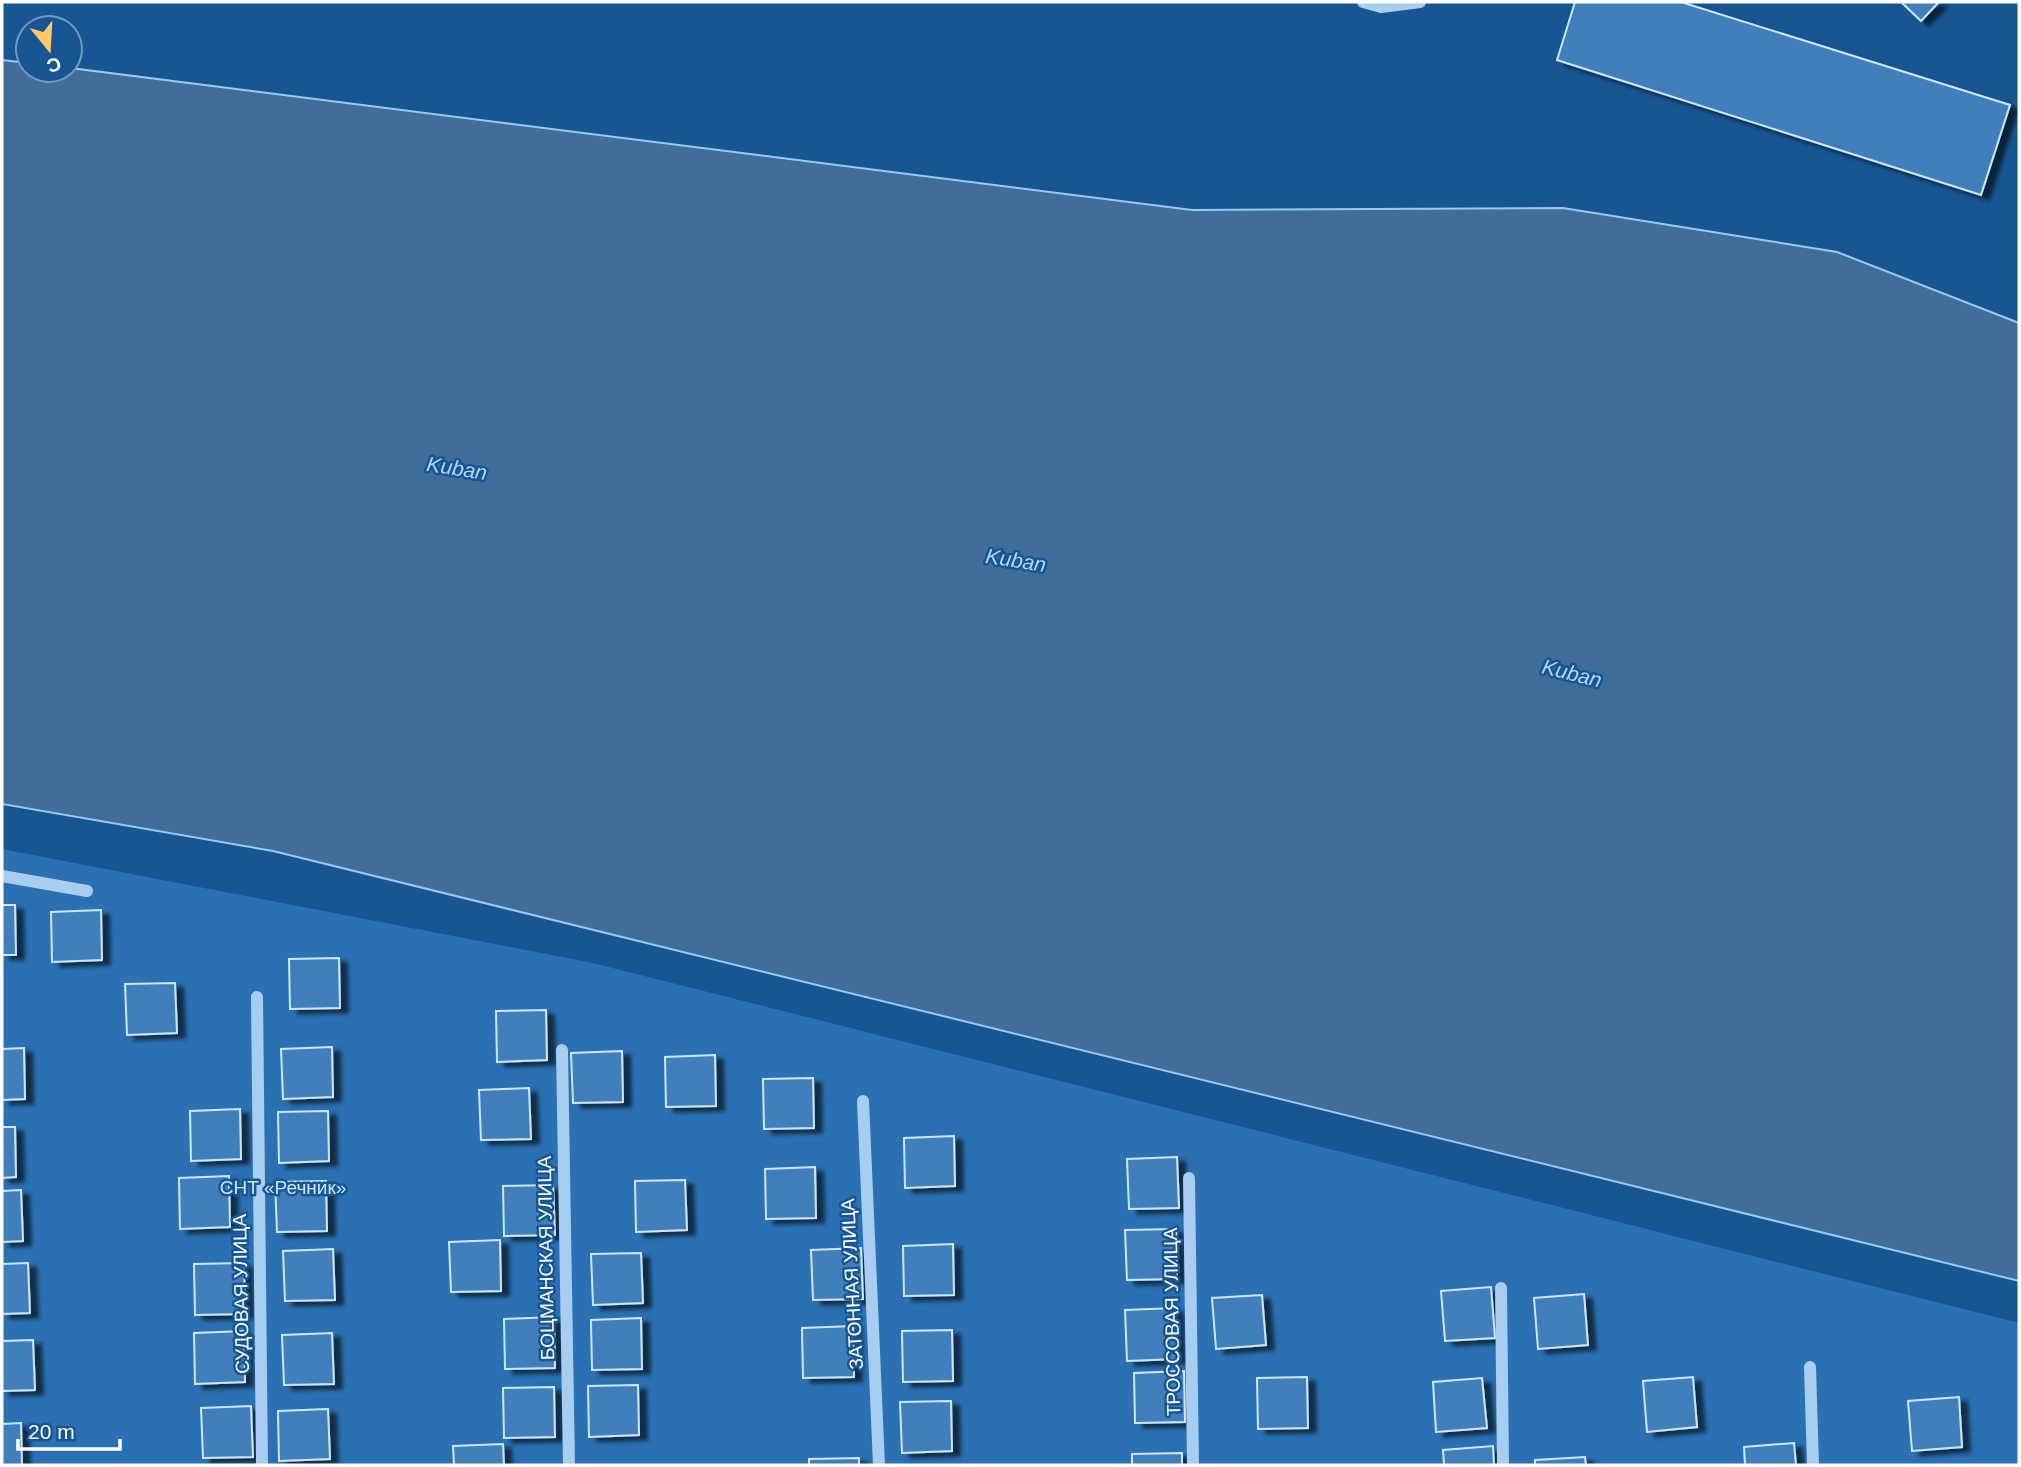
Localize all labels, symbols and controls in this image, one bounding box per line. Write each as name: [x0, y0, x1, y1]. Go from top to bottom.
north arrow: [14, 14, 84, 84]
text: С: [44, 53, 64, 77]
water label: Kuban: [425, 452, 489, 484]
water label: Kuban: [984, 544, 1048, 576]
water label: Kuban: [1540, 654, 1604, 692]
street label: БОЦМАНСКАЯ УЛИЦА: [534, 1155, 558, 1360]
park label: СНТ «Речник»: [220, 1177, 346, 1198]
street label: ЗАТОННАЯ УЛИЦА: [837, 1197, 867, 1370]
street label: СУДОВАЯ УЛИЦА: [229, 1214, 253, 1374]
street label: ТРОССОВАЯ УЛИЦА: [1160, 1227, 1184, 1416]
scale bar: [18, 1408, 119, 1452]
text: 20 m: [28, 1420, 75, 1443]

